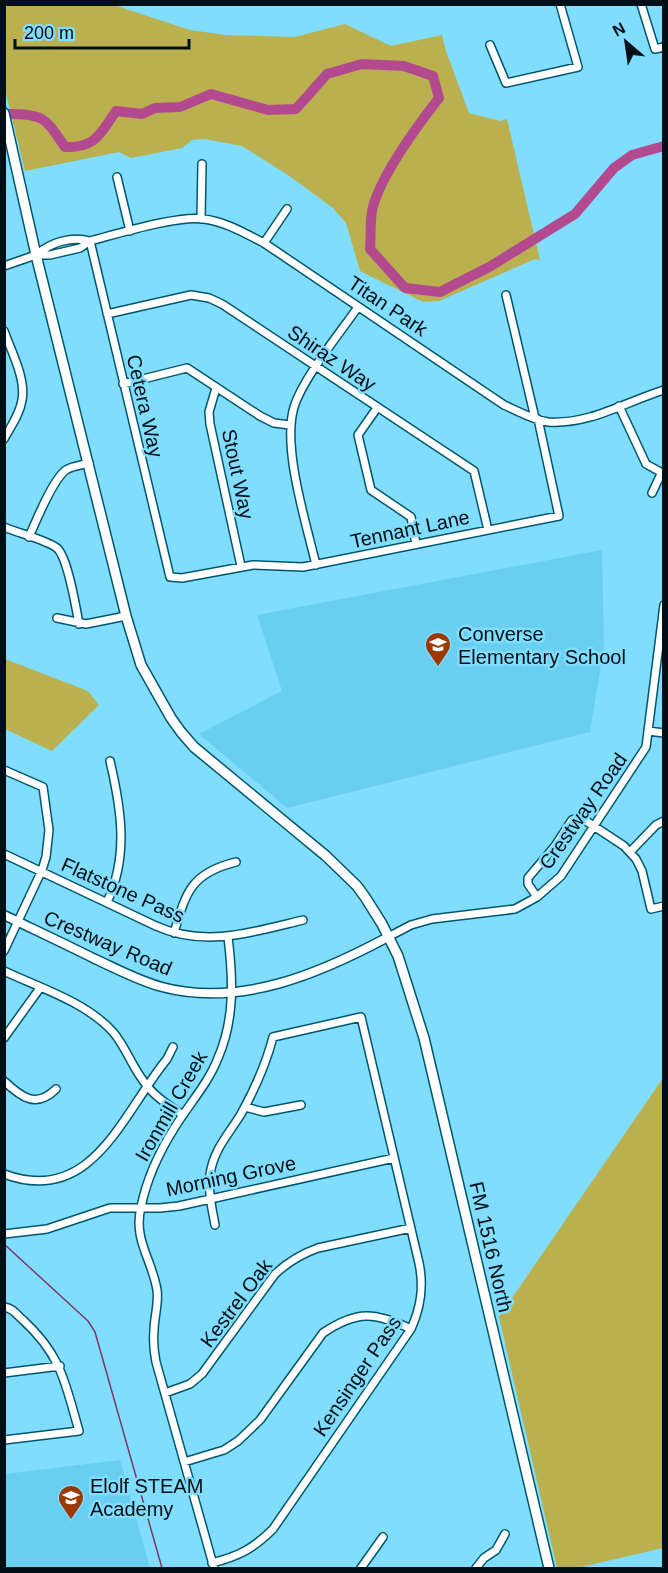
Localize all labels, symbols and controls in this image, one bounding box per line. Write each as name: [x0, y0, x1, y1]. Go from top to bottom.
scale bar: [15, 12, 189, 50]
north arrow: [596, 12, 656, 72]
text: N: [610, 19, 628, 40]
text: 200 m: [24, 23, 74, 43]
street label: Titan Park: [344, 272, 432, 341]
street label: Shiraz Way: [284, 320, 380, 396]
street label: Cetera Way: [122, 352, 168, 460]
street label: Stout Way: [218, 427, 258, 521]
street label: Tennant Lane: [348, 506, 472, 552]
place label: Converse Elementary School: [458, 623, 626, 668]
school or university icon: Converse Elementary School: [423, 630, 453, 668]
street label: Crestway Road: [535, 749, 631, 873]
street label: Flatstone Pass: [58, 853, 188, 927]
street label: Crestway Road: [41, 906, 175, 980]
street label: Ironmill Creek: [131, 1046, 212, 1165]
street label: Morning Grove: [164, 1151, 298, 1201]
street label: FM 1516 North: [465, 1180, 517, 1314]
street label: Kestrel Oak: [196, 1254, 277, 1351]
street label: Kensinger Pass: [309, 1312, 405, 1440]
place label: Elolf STEAM Academy: [90, 1475, 203, 1520]
school or university icon: Elolf STEAM Academy: [56, 1483, 86, 1521]

